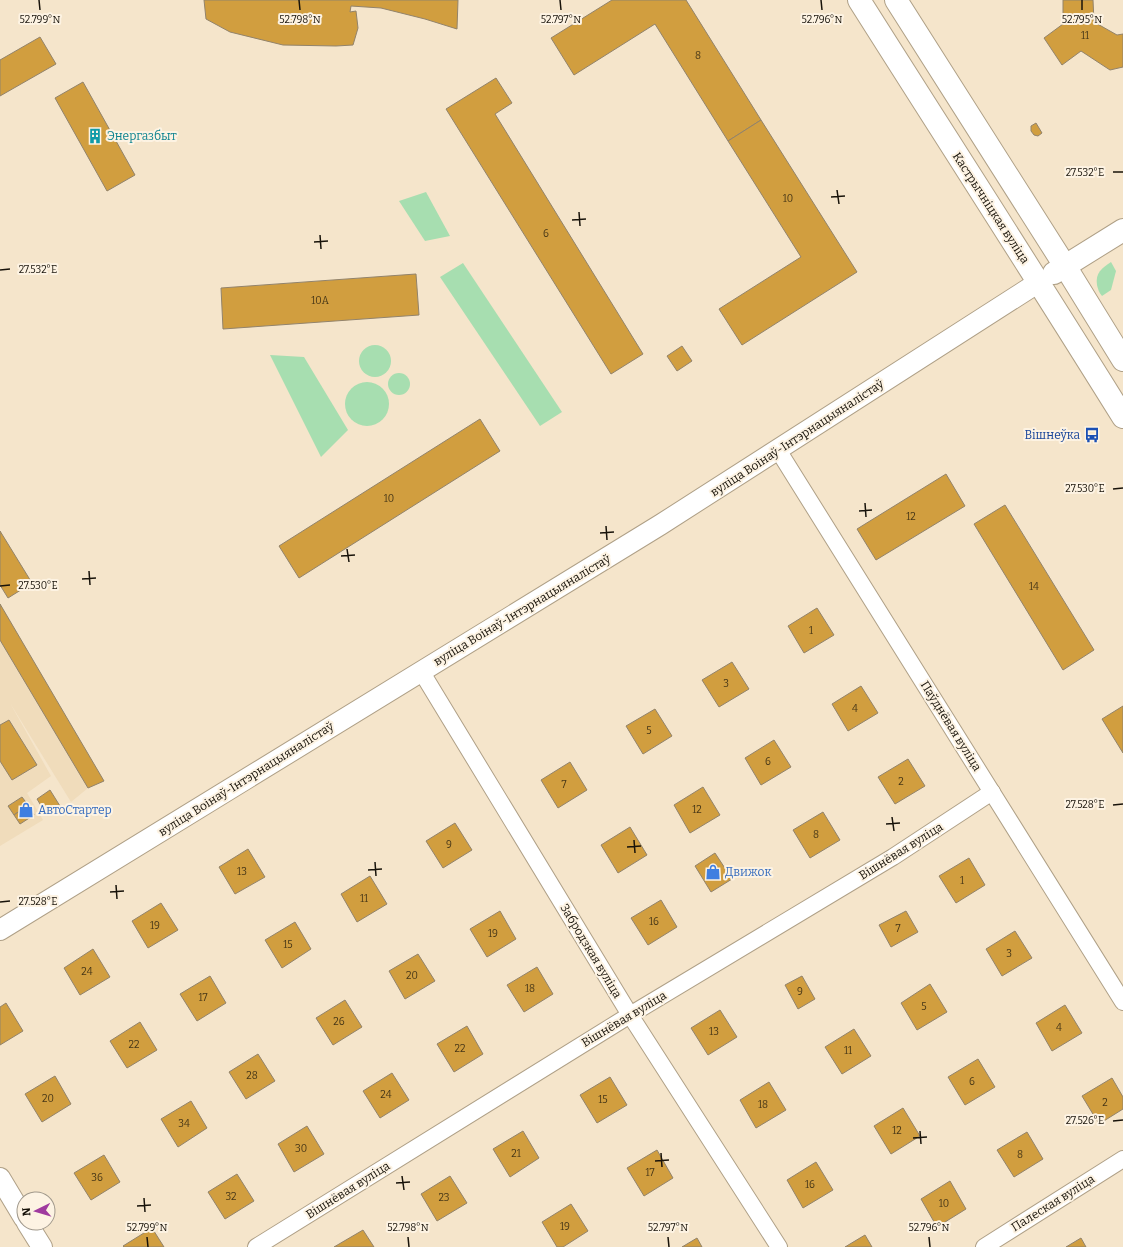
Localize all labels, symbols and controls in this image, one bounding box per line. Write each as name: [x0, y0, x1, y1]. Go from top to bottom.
text: 52.799°N: [20, 14, 61, 26]
text: 52.798°N: [279, 14, 321, 26]
text: 52.797°N: [541, 14, 581, 26]
text: 52.796°N: [802, 14, 842, 26]
text: 52.795°N: [1062, 14, 1102, 26]
house number: 11: [1081, 30, 1089, 42]
house number: 8: [695, 50, 701, 62]
building icon: Энергазбыт: [86, 127, 104, 145]
place label: Энергазбыт: [107, 129, 177, 143]
street label: Кастрычніцкая вуліца: [950, 150, 1032, 267]
text: 27.532°E: [1066, 167, 1104, 179]
house number: 10: [783, 193, 793, 205]
house number: 6: [543, 228, 549, 240]
text: 27.532°E: [19, 264, 57, 276]
house number: 10А: [311, 295, 330, 307]
street label: вуліца Воінаў-Інтэрнацыяналістаў: [708, 376, 887, 499]
bus stop icon: Вішнеўка: [1083, 426, 1101, 444]
place label: Вішнеўка: [1025, 428, 1080, 442]
text: 27.530°E: [1065, 483, 1105, 495]
house number: 10: [384, 493, 394, 505]
house number: 12: [906, 511, 916, 523]
street label: вуліца Воінаў-Інтэрнацыяналістаў: [431, 551, 613, 668]
text: 27.530°E: [18, 580, 58, 592]
house number: 14: [1029, 581, 1039, 593]
house number: 1: [809, 625, 813, 637]
house number: 3: [723, 678, 729, 690]
street label: Паўднёвая вуліца: [918, 678, 985, 774]
house number: 4: [852, 703, 858, 715]
street label: вуліца Воінаў-Інтэрнацыяналістаў: [156, 719, 337, 839]
house number: 5: [646, 725, 652, 737]
house number: 6: [765, 756, 771, 768]
house number: 2: [898, 776, 904, 788]
house number: 7: [561, 779, 567, 791]
text: 27.528°E: [1066, 799, 1104, 811]
shop icon: АвтоСтартер: [17, 801, 35, 819]
place label: АвтоСтартер: [38, 803, 112, 817]
house number: 12: [692, 804, 702, 816]
street label: Вішнёвая вуліца: [856, 819, 946, 882]
house number: 8: [813, 829, 819, 841]
house number: 9: [446, 839, 452, 851]
shop icon: Движок: [704, 863, 722, 881]
place label: Движок: [725, 865, 772, 879]
house number: 13: [237, 866, 247, 878]
house number: 1: [960, 875, 964, 887]
house number: 11: [360, 893, 368, 905]
text: 27.528°E: [19, 896, 57, 908]
street label: Забродзкая вуліца: [557, 901, 625, 1001]
house number: 16: [649, 916, 659, 928]
house number: 19: [150, 920, 160, 932]
house number: 7: [895, 923, 901, 935]
house number: 19: [488, 928, 498, 940]
house number: 15: [283, 939, 293, 951]
house number: 3: [1006, 948, 1012, 960]
house number: 24: [81, 966, 93, 978]
house number: 20: [406, 970, 418, 982]
house number: 18: [525, 983, 535, 995]
house number: 9: [797, 986, 803, 998]
street label: Вішнёвая вуліца: [579, 988, 669, 1050]
house number: 17: [199, 992, 207, 1004]
house number: 5: [921, 1001, 927, 1013]
house number: 26: [333, 1016, 345, 1028]
house number: 4: [1056, 1022, 1062, 1034]
house number: 13: [709, 1026, 719, 1038]
house number: 22: [129, 1039, 139, 1051]
house number: 22: [455, 1043, 465, 1055]
house number: 11: [844, 1045, 852, 1057]
house number: 28: [246, 1070, 258, 1082]
house number: 6: [969, 1076, 975, 1088]
house number: 24: [380, 1089, 392, 1101]
house number: 20: [42, 1093, 54, 1105]
house number: 15: [598, 1094, 608, 1106]
house number: 2: [1102, 1097, 1108, 1109]
house number: 18: [758, 1099, 768, 1111]
text: 27.526°E: [1066, 1115, 1104, 1127]
house number: 34: [178, 1118, 190, 1130]
house number: 12: [892, 1125, 902, 1137]
house number: 30: [295, 1143, 307, 1155]
house number: 21: [511, 1148, 521, 1160]
house number: 8: [1017, 1149, 1023, 1161]
street label: Вішнёвая вуліца: [303, 1158, 393, 1221]
house number: 17: [646, 1167, 654, 1179]
house number: 36: [91, 1172, 103, 1184]
street label: Палеская вуліца: [1009, 1172, 1098, 1234]
house number: 16: [805, 1179, 815, 1191]
north arrow: [16, 1191, 56, 1231]
house number: 32: [225, 1191, 237, 1203]
house number: 23: [438, 1192, 450, 1204]
house number: 10: [939, 1198, 949, 1210]
text: N: [20, 1207, 33, 1217]
house number: 19: [560, 1221, 570, 1233]
text: 52.799°N: [127, 1222, 168, 1234]
text: 52.798°N: [387, 1222, 429, 1234]
text: 52.797°N: [648, 1222, 688, 1234]
text: 52.796°N: [909, 1222, 949, 1234]

